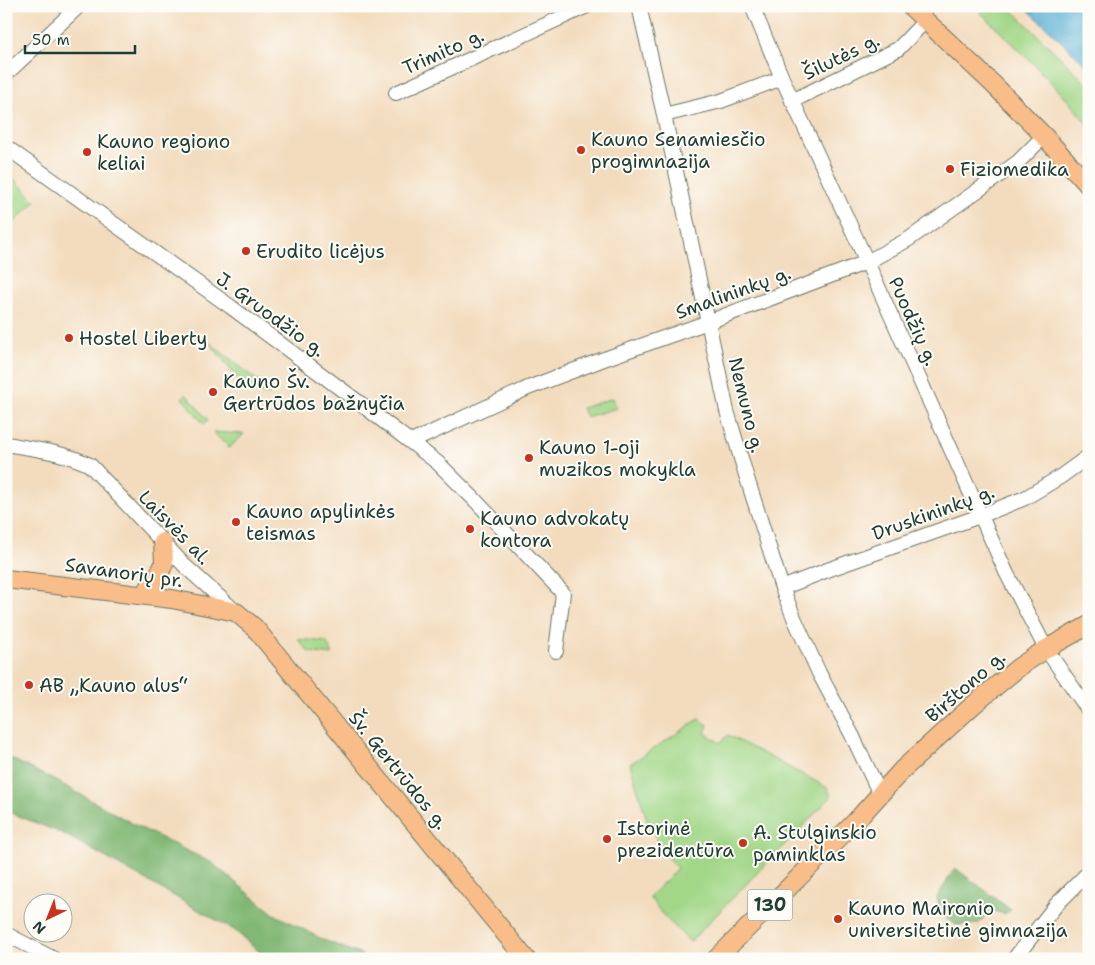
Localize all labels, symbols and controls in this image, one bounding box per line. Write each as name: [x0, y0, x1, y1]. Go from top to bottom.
scale bar: [25, 22, 135, 54]
street label: Trimito g.: [398, 22, 488, 81]
street label: Šilutės g.: [798, 26, 884, 86]
text: 50 m: [32, 30, 70, 50]
place label: Kauno Senamiesčio progimnazija: [591, 127, 766, 174]
place label: Kauno regiono keliai: [97, 129, 230, 176]
marker: Kauno Senamiesčio progimnazija: [575, 144, 587, 156]
marker: Kauno regiono keliai: [81, 146, 93, 158]
place label: Fiziomedika: [960, 157, 1069, 182]
marker: Fiziomedika: [944, 163, 956, 175]
place label: Erudito licėjus: [256, 239, 385, 264]
marker: Erudito licėjus: [240, 245, 252, 257]
street label: Smalininkų g.: [672, 260, 794, 325]
street label: J. Gruodžio g.: [211, 266, 330, 362]
street label: Puodžių g.: [883, 273, 944, 370]
place label: Hostel Liberty: [79, 326, 208, 351]
marker: Hostel Liberty: [63, 332, 75, 344]
street label: Nemuno g.: [723, 355, 770, 456]
place label: Kauno Šv. Gertrūdos bažnyčia: [223, 368, 405, 416]
marker: Kauno Šv. Gertrūdos bažnyčia: [207, 386, 219, 398]
place label: Kauno 1-oji muzikos mokykla: [539, 435, 696, 482]
marker: Kauno 1-oji muzikos mokykla: [523, 452, 535, 464]
street label: Druskininkų g.: [869, 479, 998, 546]
street label: Laisvės al.: [133, 485, 216, 570]
place label: Kauno apylinkės teismas: [246, 499, 395, 546]
place label: Kauno advokatų kontora: [480, 506, 629, 553]
marker: Kauno apylinkės teismas: [230, 516, 242, 528]
marker: Kauno advokatų kontora: [464, 523, 476, 535]
street label: Savanorių pr.: [63, 552, 184, 593]
street label: Birštono g.: [920, 645, 1011, 728]
place label: AB „Kauno alus“: [39, 673, 188, 698]
marker: AB „Kauno alus“: [23, 679, 35, 691]
street label: Šv. Gertrūdos g.: [343, 705, 455, 835]
place label: Istorinė prezidentūra: [617, 816, 734, 863]
place label: A. Stulginskio paminklas: [753, 820, 877, 867]
marker: Istorinė prezidentūra: [601, 833, 613, 845]
marker: A. Stulginskio paminklas: [737, 837, 749, 849]
road number: 130: [748, 890, 792, 920]
north arrow: [22, 892, 72, 942]
place label: Kauno Maironio universitetinė gimnazija: [848, 896, 1068, 943]
marker: Kauno Maironio universitetinė gimnazija: [832, 913, 844, 925]
text: N: [29, 917, 49, 938]

